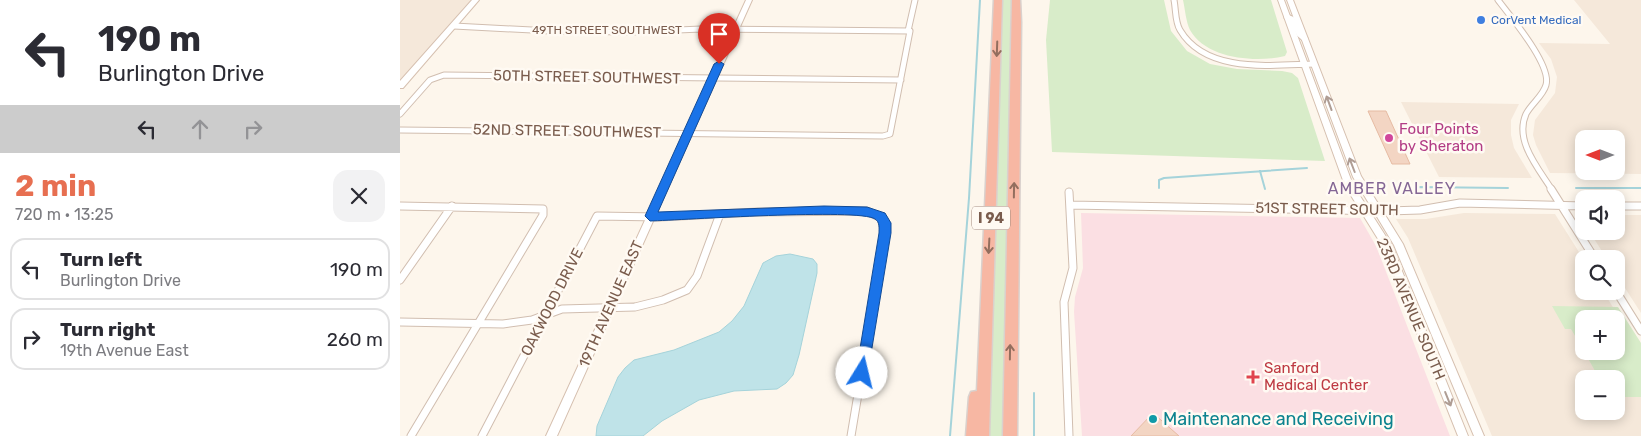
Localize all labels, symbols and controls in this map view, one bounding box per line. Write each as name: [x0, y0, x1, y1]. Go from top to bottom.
pin: [698, 13, 740, 64]
place label: CorVent Medical: [1491, 13, 1582, 27]
marker: CorVent Medical: [1475, 14, 1487, 26]
text: 190 m: [98, 18, 201, 60]
icon: left: [15, 20, 80, 85]
icon: arrive: [705, 20, 733, 48]
street label: 49TH STREET SOUTHWEST: [532, 23, 682, 37]
one-way arrow: [993, 40, 1002, 56]
text: Burlington Drive: [98, 60, 264, 87]
street label: 50TH STREET SOUTHWEST: [493, 66, 681, 88]
one-way arrow: [1324, 96, 1333, 111]
icon: left: [133, 115, 161, 143]
icon: ahead: [186, 115, 214, 143]
icon: right: [239, 115, 267, 143]
street label: 52ND STREET SOUTHWEST: [473, 120, 662, 142]
place label: Four Points by Sheraton: [1399, 120, 1483, 155]
north arrow: [1575, 130, 1625, 180]
map controls: [1575, 130, 1625, 420]
marker: Four Points by Sheraton: [1383, 132, 1395, 144]
one-way arrow: [1347, 158, 1357, 173]
text: 2 min: [15, 168, 96, 204]
button: close: [333, 170, 385, 222]
district label: AMBER VALLEY: [1328, 179, 1456, 198]
one-way arrow: [1009, 182, 1019, 198]
button: sound: [1575, 190, 1625, 240]
street label: 51ST STREET SOUTH: [1255, 199, 1399, 219]
text: 720 m · 13:25: [15, 205, 113, 224]
road number: I 94: [972, 207, 1010, 230]
street label: 23RD AVENUE SOUTH: [1373, 235, 1449, 383]
street label: 19TH AVENUE EAST: [575, 238, 647, 370]
one-way arrow: [985, 238, 994, 254]
street label: OAKWOOD DRIVE: [517, 245, 587, 359]
text: Turn left: [60, 248, 142, 271]
button: search: [1575, 250, 1625, 300]
icon: left: [17, 255, 45, 283]
text: 190 m: [330, 258, 383, 281]
text: Burlington Drive: [60, 271, 181, 290]
button: +: [1575, 310, 1625, 360]
text: Turn right: [60, 318, 155, 341]
icon: right: [17, 325, 45, 353]
text: 260 m: [327, 328, 383, 351]
text: 19th Avenue East: [60, 341, 189, 360]
one-way arrow: [1006, 345, 1015, 361]
position arrow: [835, 346, 887, 398]
place label: Sanford Medical Center: [1264, 359, 1368, 394]
marker: Sanford Medical Center: [1246, 370, 1260, 384]
button: −: [1575, 370, 1625, 420]
one-way arrow: [1445, 392, 1454, 407]
place label: Maintenance and Receiving: [1163, 408, 1394, 430]
marker: Maintenance and Receiving: [1147, 413, 1159, 425]

